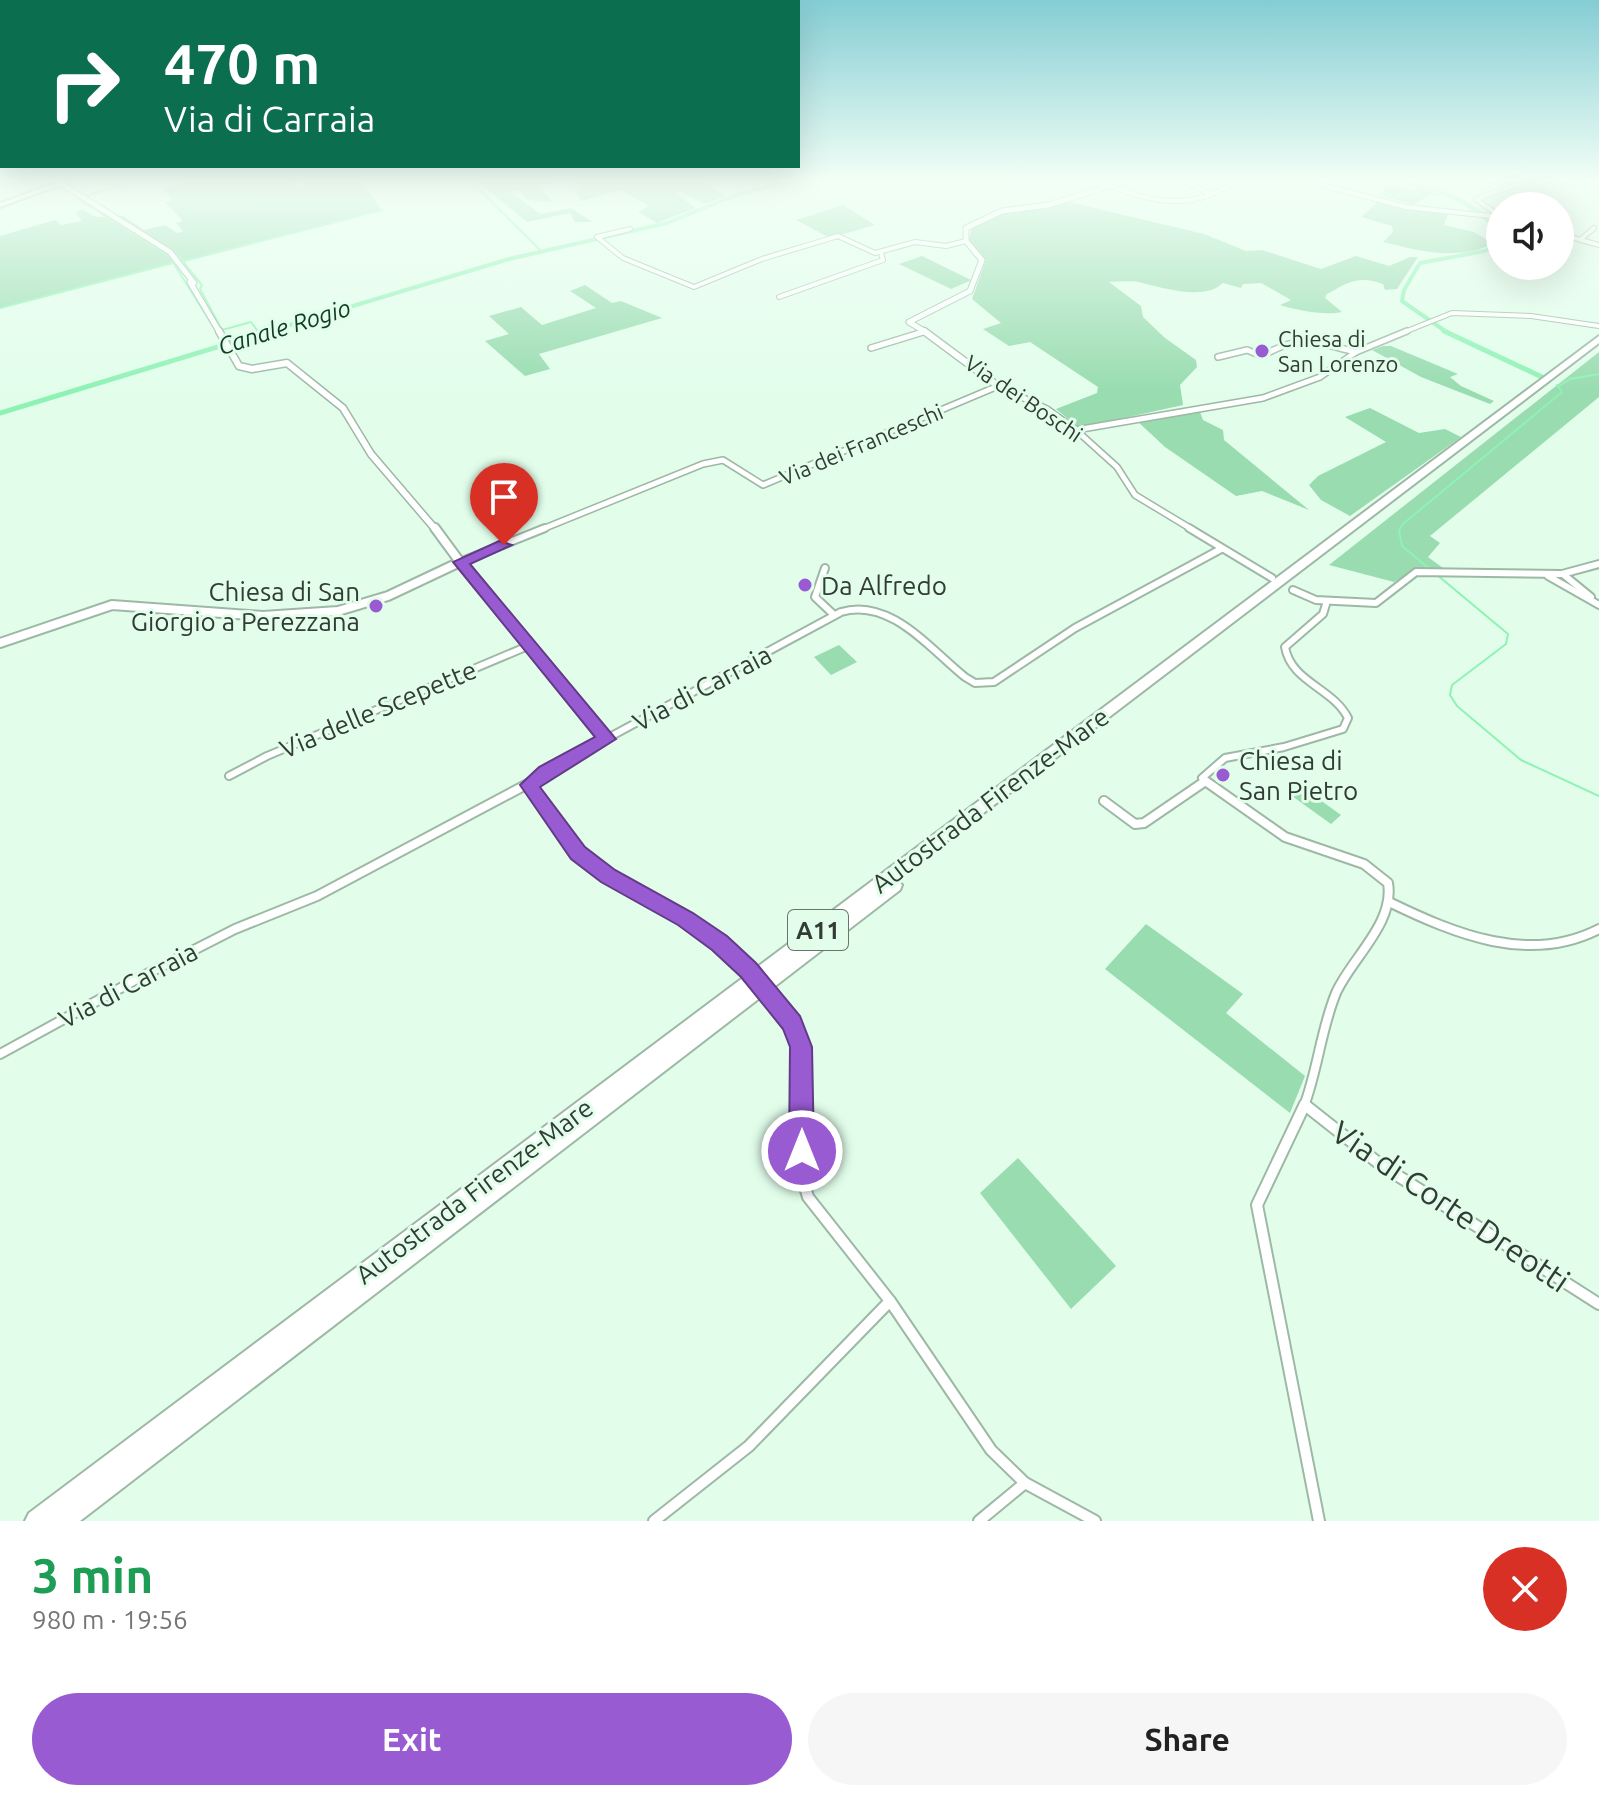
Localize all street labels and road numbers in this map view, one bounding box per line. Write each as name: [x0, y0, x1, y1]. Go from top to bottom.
street label: Via dei Boschi: [961, 350, 1087, 446]
street label: Via dei Franceschi: [775, 398, 947, 490]
street label: Via di Carraia: [628, 639, 776, 737]
street label: Via delle Scepette: [275, 654, 481, 764]
street label: Autostrada Firenze-Mare: [866, 701, 1114, 899]
road number: A11: [788, 910, 848, 950]
street label: Via di Carraia: [54, 936, 202, 1034]
street label: Autostrada Firenze-Mare: [350, 1092, 598, 1290]
street label: Via di Corte Dreotti: [1325, 1113, 1577, 1299]

